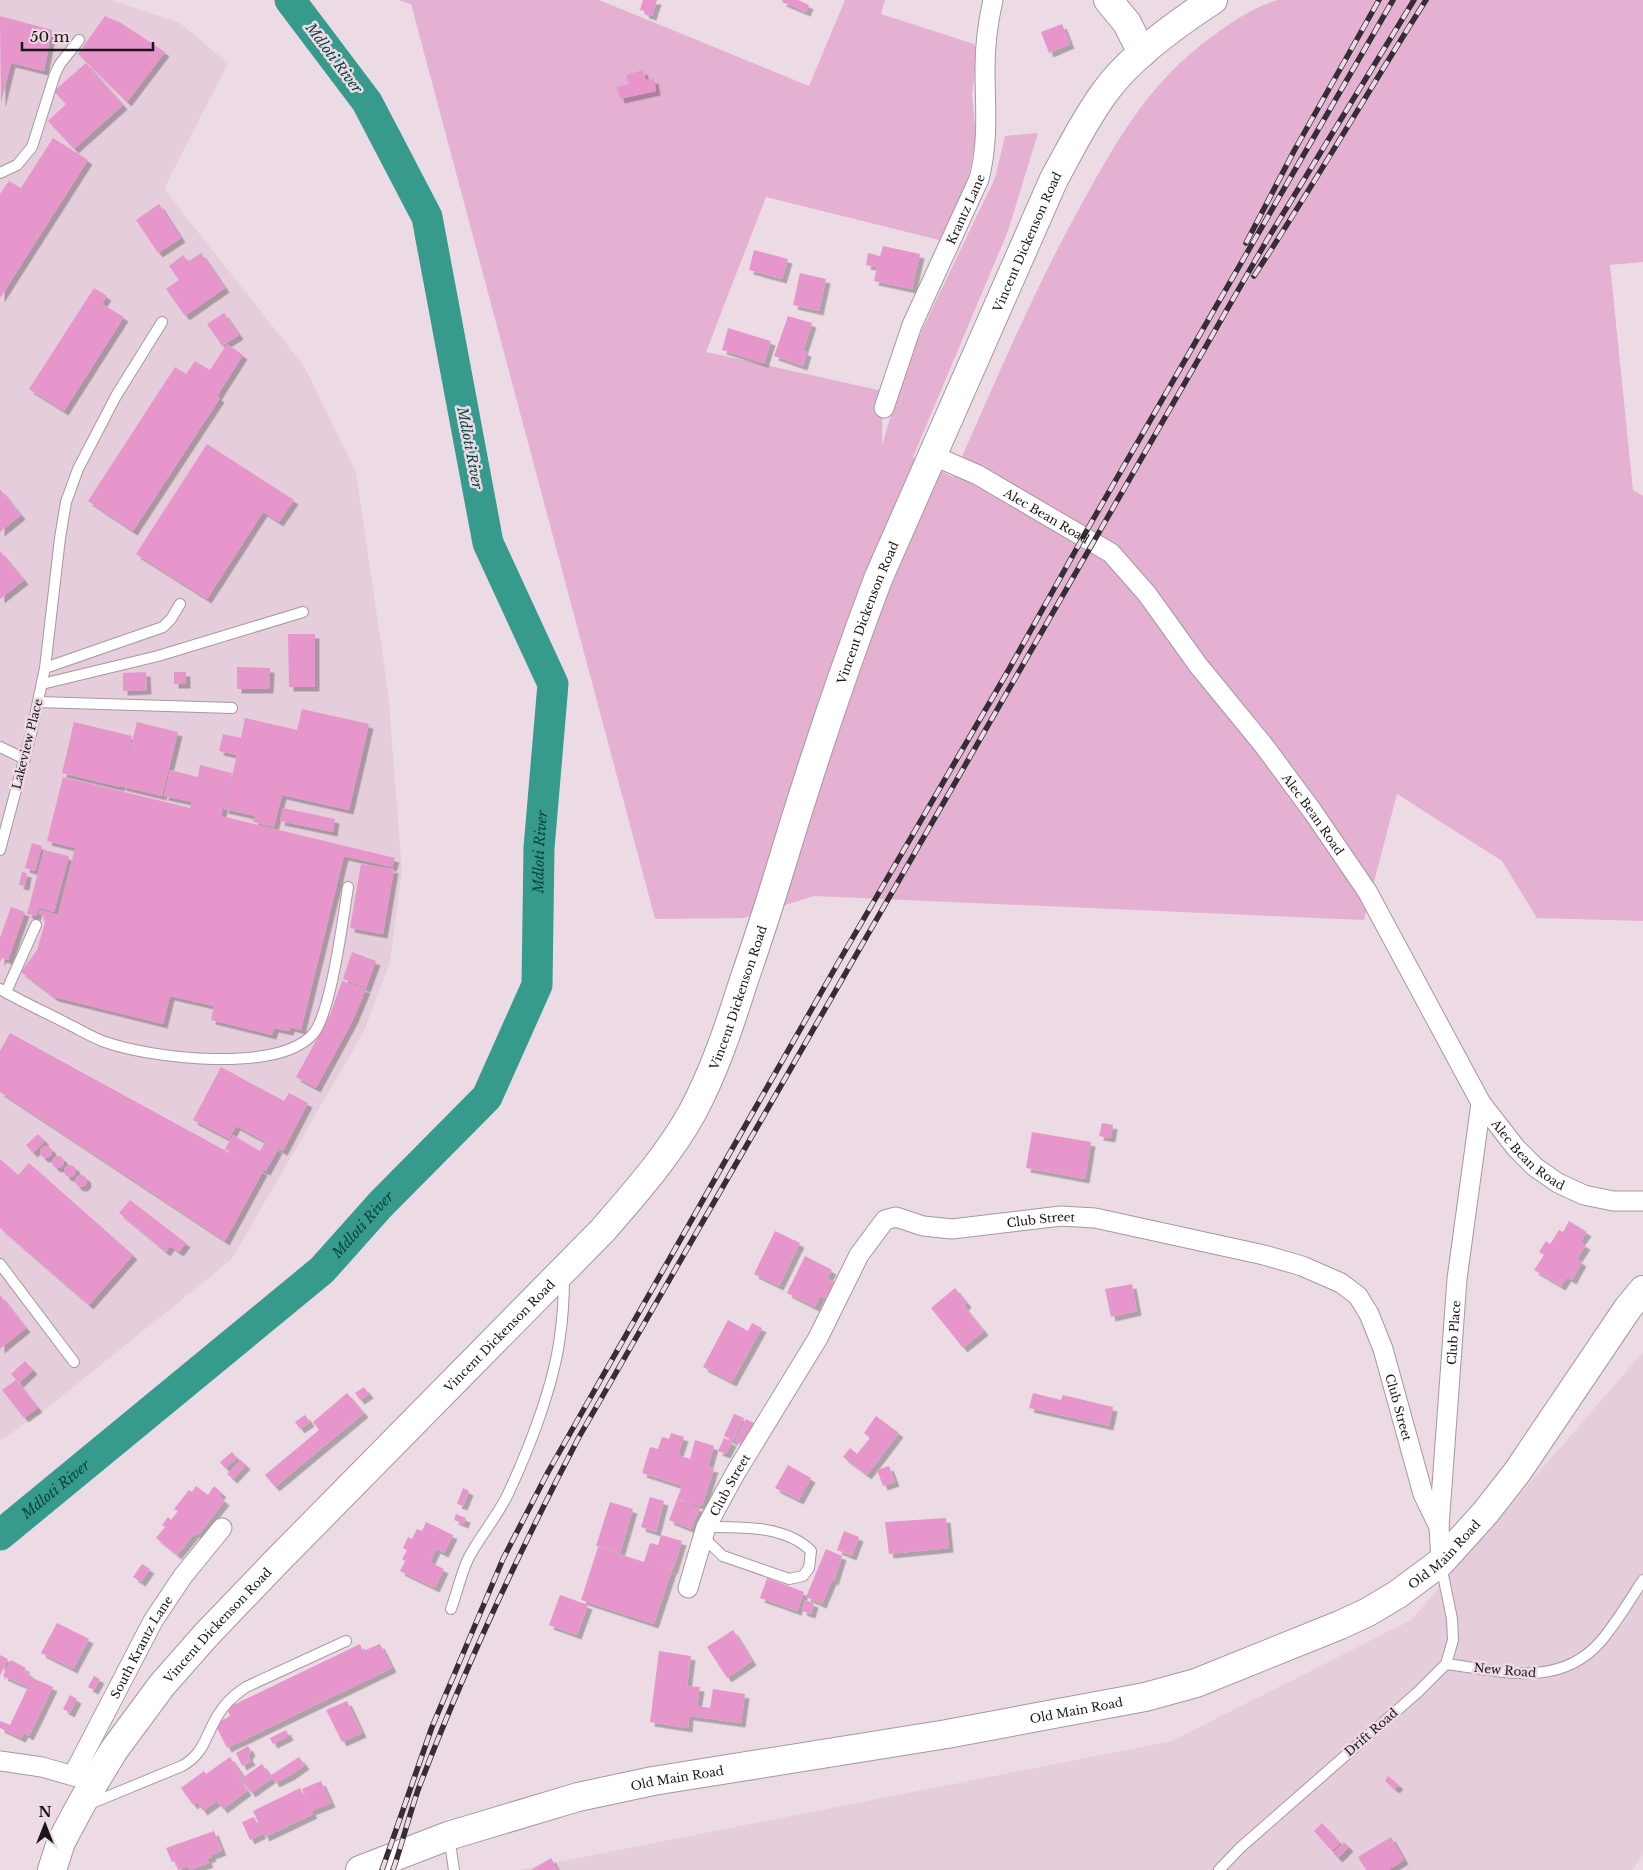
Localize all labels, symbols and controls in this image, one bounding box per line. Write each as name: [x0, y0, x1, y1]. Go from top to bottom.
water label: Mdloti River: [301, 19, 367, 97]
scale bar: [22, 20, 154, 52]
text: 50 m: [30, 27, 70, 46]
street label: Vincent Dickenson Road: [989, 169, 1064, 315]
street label: Krantz Lane: [943, 173, 987, 247]
water label: Mdloti River: [453, 404, 487, 491]
street label: Alec Bean Road: [1001, 484, 1092, 546]
street label: Vincent Dickenson Road: [833, 539, 901, 687]
street label: Lakeview Place: [9, 697, 46, 791]
street label: Alec Bean Road: [1279, 770, 1348, 858]
water label: Mdloti River: [529, 809, 551, 895]
street label: Vincent Dickenson Road: [705, 923, 769, 1073]
street label: Alec Bean Road: [1488, 1115, 1567, 1193]
water label: Mdloti River: [327, 1187, 398, 1262]
street label: Club Street: [1006, 1208, 1076, 1230]
street label: Vincent Dickenson Road: [440, 1276, 558, 1396]
street label: Club Place: [1443, 1299, 1463, 1366]
street label: Club Street: [1383, 1372, 1416, 1443]
street label: Club Street: [706, 1450, 753, 1518]
water label: Mdloti River: [17, 1455, 94, 1523]
street label: Old Main Road: [1405, 1516, 1483, 1592]
street label: Vincent Dickenson Road: [160, 1564, 274, 1686]
street label: South Krantz Lane: [107, 1593, 175, 1701]
street label: New Road: [1473, 1660, 1537, 1680]
street label: Old Main Road: [1029, 1694, 1124, 1726]
street label: Drift Road: [1341, 1705, 1401, 1759]
street label: Old Main Road: [629, 1762, 725, 1793]
north arrow: [20, 1800, 70, 1850]
text: N: [38, 1803, 52, 1821]

